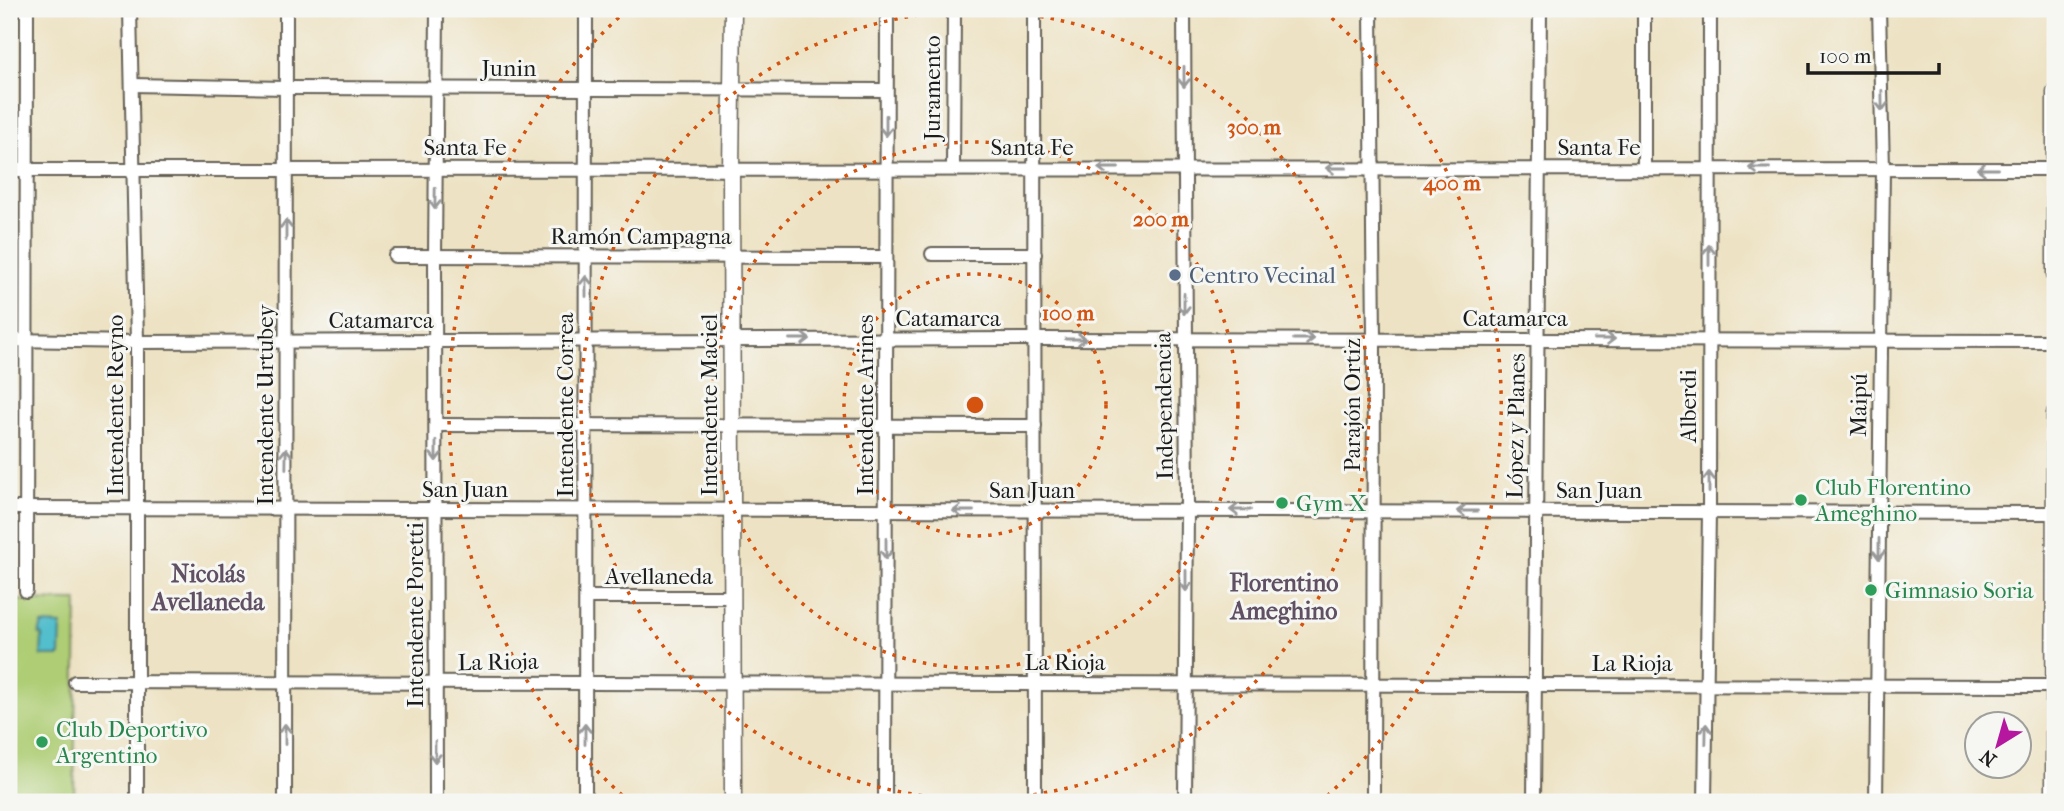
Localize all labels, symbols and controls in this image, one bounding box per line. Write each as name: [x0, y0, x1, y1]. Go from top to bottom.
scale bar: [1808, 32, 1940, 76]
street label: Juramento: [919, 35, 946, 143]
text: 100 m: [1819, 44, 1872, 68]
street label: Junin: [480, 55, 537, 82]
one-way arrow: [1177, 65, 1191, 88]
one-way arrow: [1875, 90, 1888, 113]
one-way arrow: [879, 114, 893, 137]
text: 300 m: [1227, 115, 1281, 139]
street label: Santa Fe: [423, 134, 507, 161]
street label: Santa Fe: [990, 134, 1074, 161]
street label: Santa Fe: [1557, 134, 1641, 161]
one-way arrow: [1097, 161, 1120, 175]
one-way arrow: [1324, 161, 1347, 175]
one-way arrow: [1748, 161, 1771, 175]
one-way arrow: [1975, 162, 1998, 176]
text: 400 m: [1422, 171, 1481, 196]
one-way arrow: [429, 188, 442, 211]
text: 200 m: [1133, 207, 1190, 231]
one-way arrow: [279, 219, 293, 242]
street label: Ramón Campagna: [550, 223, 732, 250]
one-way arrow: [1702, 243, 1716, 266]
place label: Centro Vecinal: [1189, 262, 1336, 289]
marker: Centro Vecinal: [1167, 267, 1183, 283]
one-way arrow: [579, 275, 593, 298]
one-way arrow: [1177, 293, 1191, 316]
text: 100 m: [1042, 301, 1095, 325]
street label: Intendente Urtubey: [252, 304, 279, 505]
street label: Catamarca: [895, 305, 1001, 332]
street label: Catamarca: [1462, 305, 1568, 332]
street label: Catamarca: [328, 307, 434, 334]
street label: Intendente Correa: [552, 312, 579, 498]
street label: Intendente Maciel: [696, 313, 723, 496]
street label: Intendente Reyno: [102, 314, 129, 496]
street label: Intendente Arines: [852, 314, 879, 496]
street label: Independencia: [1149, 331, 1179, 480]
one-way arrow: [788, 332, 811, 346]
one-way arrow: [1065, 332, 1088, 346]
one-way arrow: [1292, 332, 1315, 346]
one-way arrow: [1593, 332, 1616, 346]
street label: Parajón Ortiz: [1339, 338, 1366, 472]
street label: López y Planes: [1501, 353, 1531, 499]
street label: Alberdi: [1675, 369, 1702, 444]
street label: Maipú: [1845, 373, 1873, 437]
centre of rings: [963, 393, 987, 417]
one-way arrow: [429, 440, 443, 463]
one-way arrow: [279, 446, 293, 469]
one-way arrow: [1702, 471, 1716, 494]
place label: Club Florentino Ameghino: [1814, 474, 1971, 527]
street label: San Juan: [422, 476, 509, 503]
street label: San Juan: [989, 477, 1076, 504]
street label: San Juan: [1556, 477, 1643, 504]
place label: Gym X: [1296, 490, 1366, 517]
marker: Club Florentino Ameghino: [1793, 492, 1809, 508]
marker: Gym X: [1274, 495, 1290, 511]
one-way arrow: [1228, 503, 1251, 517]
one-way arrow: [952, 504, 975, 518]
one-way arrow: [1456, 504, 1479, 518]
street label: Intendente Poretti: [402, 522, 429, 708]
one-way arrow: [879, 538, 893, 561]
one-way arrow: [1872, 538, 1886, 561]
district label: Nicolás Avellaneda: [150, 560, 265, 616]
street label: Avellaneda: [604, 563, 713, 590]
one-way arrow: [1179, 569, 1193, 592]
district label: Florentino Ameghino: [1229, 569, 1338, 625]
place label: Gimnasio Soria: [1885, 577, 2034, 604]
marker: Gimnasio Soria: [1863, 582, 1879, 598]
street label: La Rioja: [457, 648, 539, 676]
street label: La Rioja: [1025, 649, 1106, 676]
street label: La Rioja: [1592, 650, 1673, 677]
north arrow: [1962, 710, 2032, 780]
place label: Club Deportivo Argentino: [55, 716, 208, 769]
one-way arrow: [278, 723, 292, 746]
one-way arrow: [578, 723, 592, 746]
one-way arrow: [1699, 723, 1713, 746]
marker: Club Deportivo Argentino: [34, 734, 50, 750]
one-way arrow: [428, 741, 442, 764]
text: N: [1976, 744, 2001, 771]

